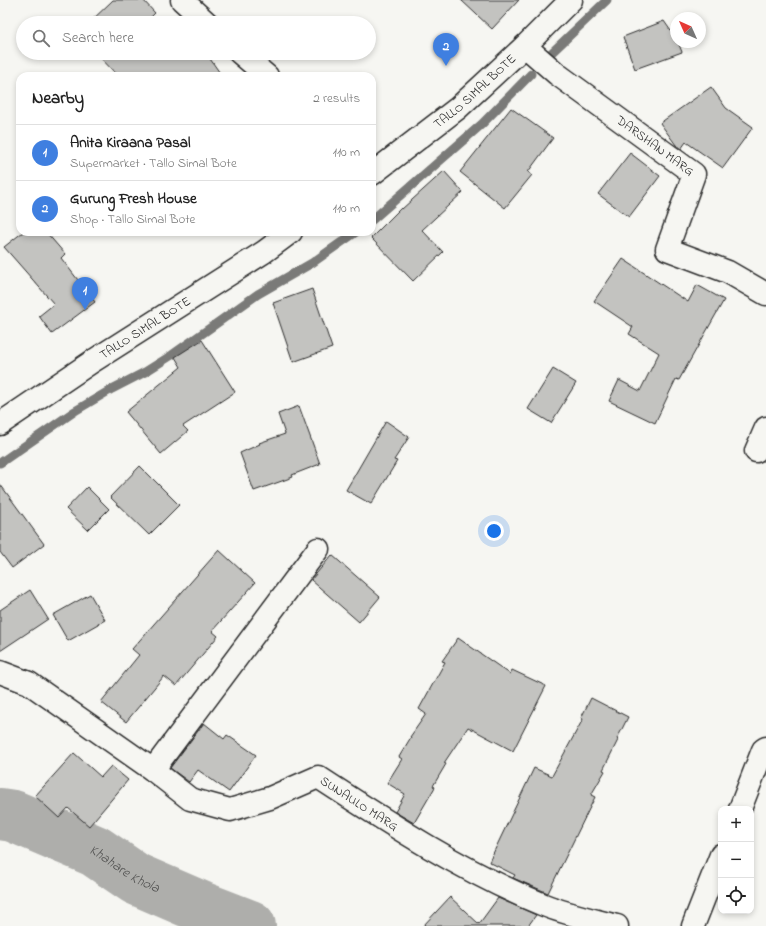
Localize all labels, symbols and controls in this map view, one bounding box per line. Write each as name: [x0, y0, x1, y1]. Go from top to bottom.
north arrow: [670, 12, 706, 48]
search box: [16, 16, 376, 60]
icon: search: [30, 27, 52, 49]
text: Search here: [62, 27, 134, 49]
pin: 2: [433, 33, 459, 66]
street label: TALLO SIMAL BOTE: [429, 49, 520, 133]
text: Nearby: [32, 86, 84, 111]
text: 2 results: [313, 89, 360, 108]
street label: DARSHAN MARG: [612, 110, 698, 180]
text: Anita Kiraana Pasal: [70, 132, 190, 154]
text: 1: [43, 143, 47, 162]
text: 110 m: [333, 143, 360, 162]
text: Supermarket · Tallo Simal Bote: [70, 154, 237, 173]
text: Gurung Fresh House: [70, 188, 197, 210]
text: 2: [42, 199, 48, 218]
text: 110 m: [333, 199, 360, 218]
text: Shop · Tallo Simal Bote: [70, 210, 195, 229]
pin: 1: [72, 277, 98, 310]
street label: TALLO SIMAL BOTE: [96, 292, 194, 364]
your location: [484, 521, 504, 541]
street label: SUNAULO MARG: [316, 771, 402, 836]
map controls: [718, 806, 754, 914]
button: +: [718, 806, 754, 842]
water label: Khahare Khola: [86, 839, 163, 899]
button: −: [718, 842, 754, 878]
button: locate: [718, 878, 754, 914]

